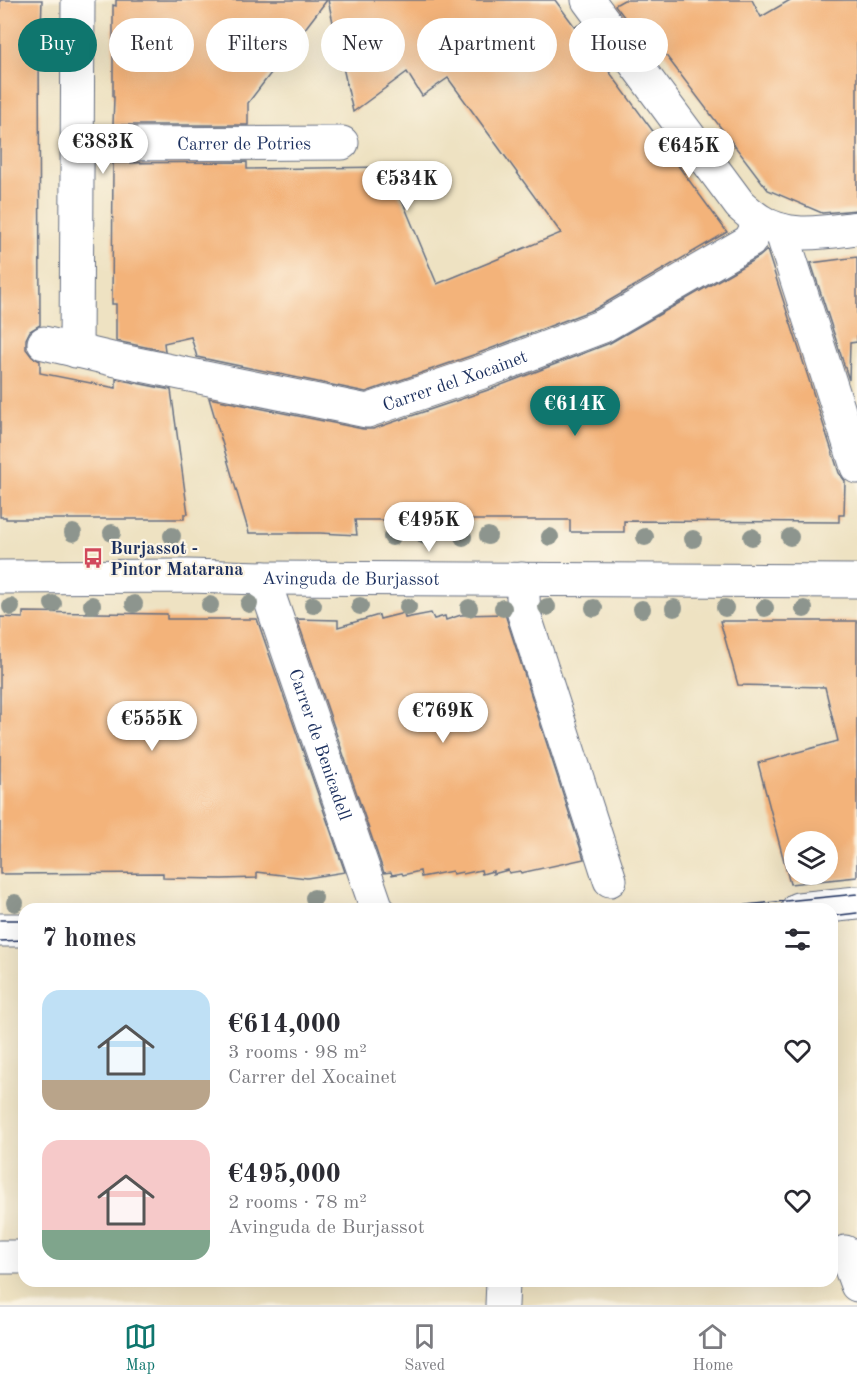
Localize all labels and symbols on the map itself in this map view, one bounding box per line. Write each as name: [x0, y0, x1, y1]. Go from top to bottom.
pin: €383K: [61, 124, 145, 175]
pin: €645K: [647, 128, 731, 179]
street label: Carrer de Potries: [177, 135, 311, 154]
pin: €534K: [365, 161, 449, 212]
street label: Carrer del Xocainet: [380, 348, 530, 415]
pin: €614K: [533, 386, 617, 437]
pin: €495K: [387, 502, 471, 553]
place label: Burjassot - Pintor Matarana: [110, 540, 243, 579]
bus stop icon: Burjassot - Pintor Matarana: [81, 546, 105, 570]
street label: Avinguda de Burjassot: [262, 570, 440, 589]
street label: Carrer de Benicadell: [285, 667, 354, 823]
pin: €769K: [401, 693, 485, 744]
pin: €555K: [110, 701, 194, 752]

